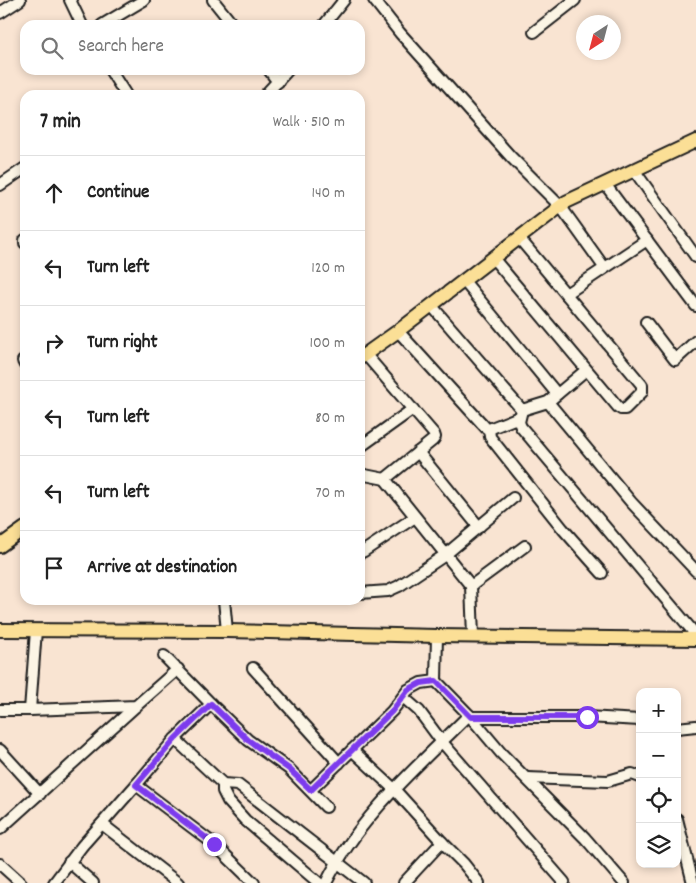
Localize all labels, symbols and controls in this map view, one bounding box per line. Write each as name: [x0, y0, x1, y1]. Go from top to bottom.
north arrow: [576, 15, 621, 60]
search box: [20, 20, 365, 75]
icon: search: [38, 34, 66, 62]
text: Search here: [78, 34, 164, 61]
text: 7 min: [40, 108, 81, 138]
text: Walk · 510 m: [273, 111, 345, 134]
icon: ahead: [40, 179, 68, 207]
text: Continue: [87, 180, 149, 207]
text: 140 m: [311, 182, 345, 205]
icon: left: [40, 254, 68, 282]
text: Turn left: [87, 255, 150, 282]
text: 120 m: [311, 257, 345, 280]
icon: right: [40, 329, 68, 357]
text: Turn right: [87, 330, 158, 357]
text: 100 m: [309, 332, 345, 355]
icon: left: [40, 404, 68, 432]
text: Turn left: [87, 405, 150, 432]
text: 80 m: [315, 407, 345, 430]
icon: left: [40, 479, 68, 507]
text: Turn left: [87, 480, 150, 507]
text: 70 m: [315, 482, 345, 505]
icon: arrive: [40, 554, 68, 582]
text: Arrive at destination: [87, 555, 237, 582]
map controls: [636, 688, 681, 868]
button: +: [636, 688, 681, 733]
route start: [576, 706, 599, 729]
button: −: [636, 733, 681, 778]
button: locate: [636, 778, 681, 823]
button: layers: [636, 823, 681, 868]
route end: [203, 833, 226, 856]

